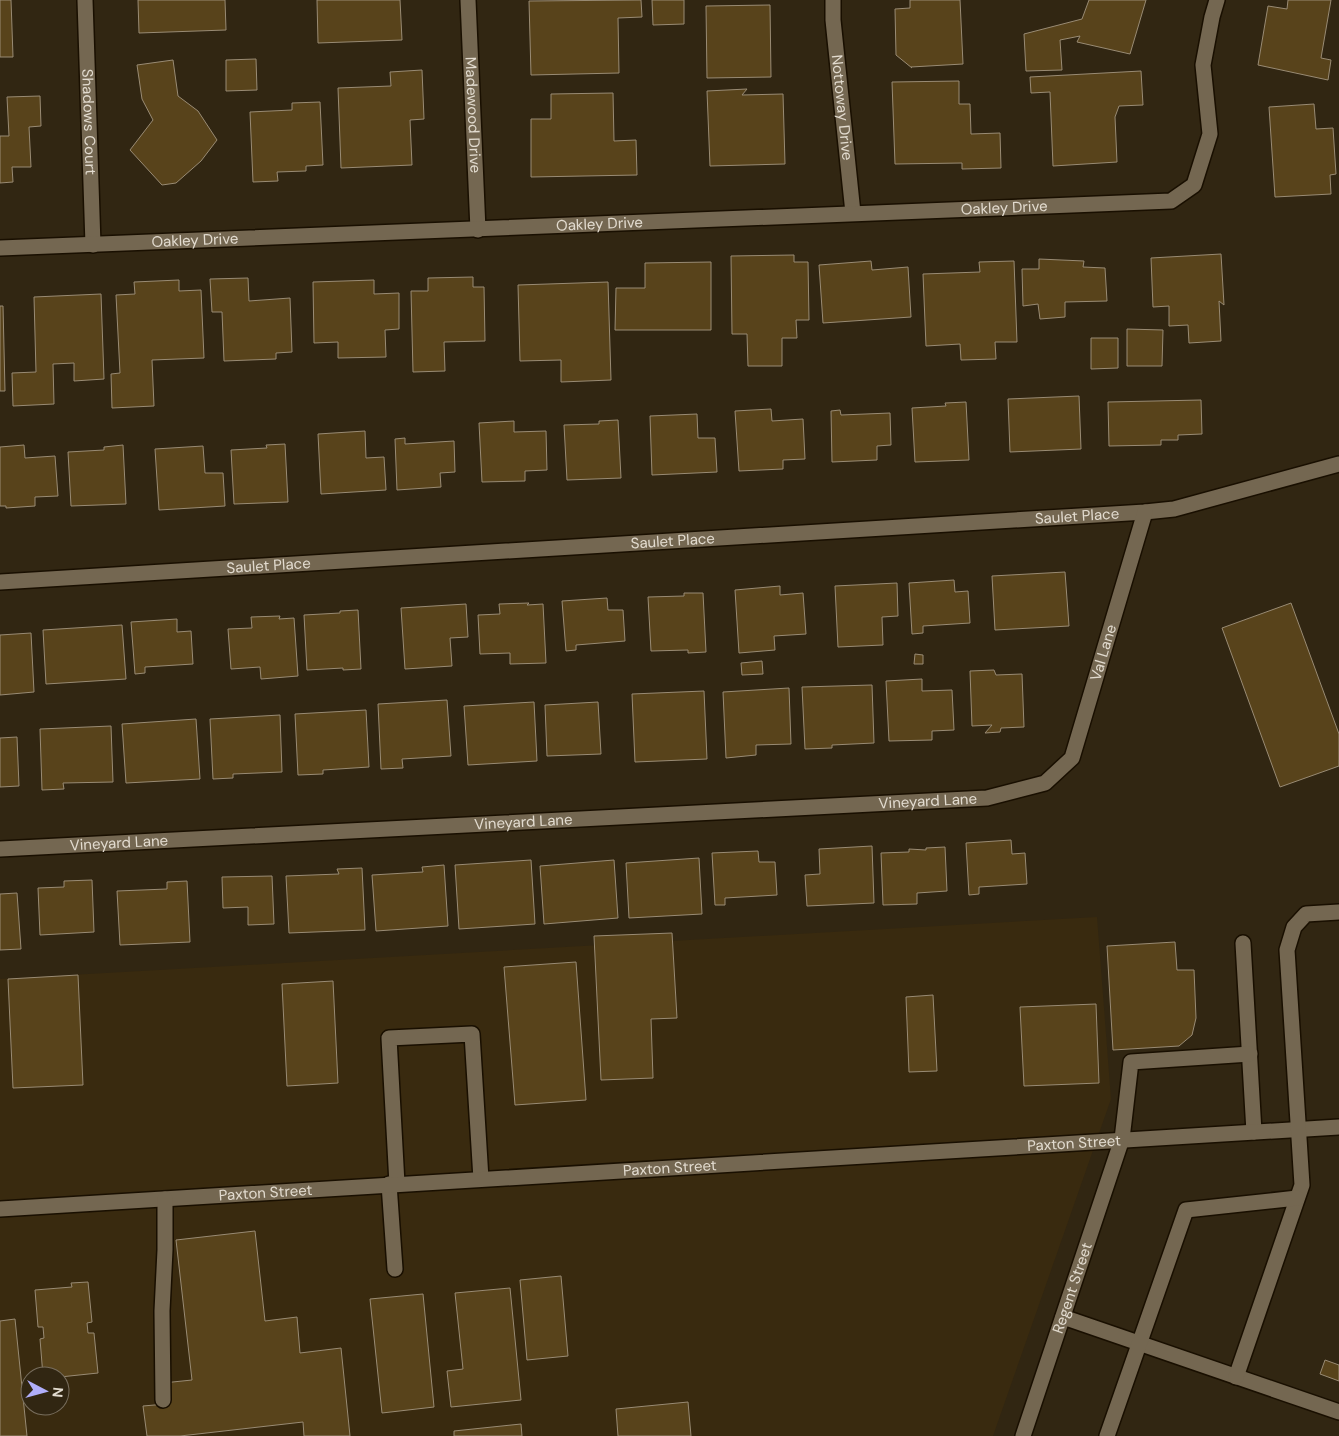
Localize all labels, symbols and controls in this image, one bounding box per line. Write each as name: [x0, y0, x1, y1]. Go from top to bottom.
street label: Nottoway Drive: [827, 54, 857, 161]
street label: Madewood Drive: [460, 56, 486, 173]
street label: Shadows Court: [77, 69, 101, 175]
street label: Oakley Drive: [960, 196, 1048, 219]
street label: Oakley Drive: [556, 212, 643, 236]
street label: Oakley Drive: [151, 228, 239, 252]
street label: Saulet Place: [1034, 504, 1120, 529]
street label: Saulet Place: [630, 528, 715, 553]
street label: Saulet Place: [226, 553, 311, 578]
street label: Val Lane: [1085, 622, 1121, 683]
street label: Vineyard Lane: [878, 789, 977, 814]
street label: Vineyard Lane: [474, 809, 573, 834]
street label: Vineyard Lane: [69, 830, 169, 855]
street label: Paxton Street: [1027, 1130, 1121, 1156]
street label: Paxton Street: [622, 1155, 717, 1181]
street label: Paxton Street: [218, 1180, 313, 1206]
street label: Regent Street: [1048, 1240, 1097, 1336]
north arrow: [20, 1366, 70, 1416]
text: N: [48, 1386, 67, 1398]

